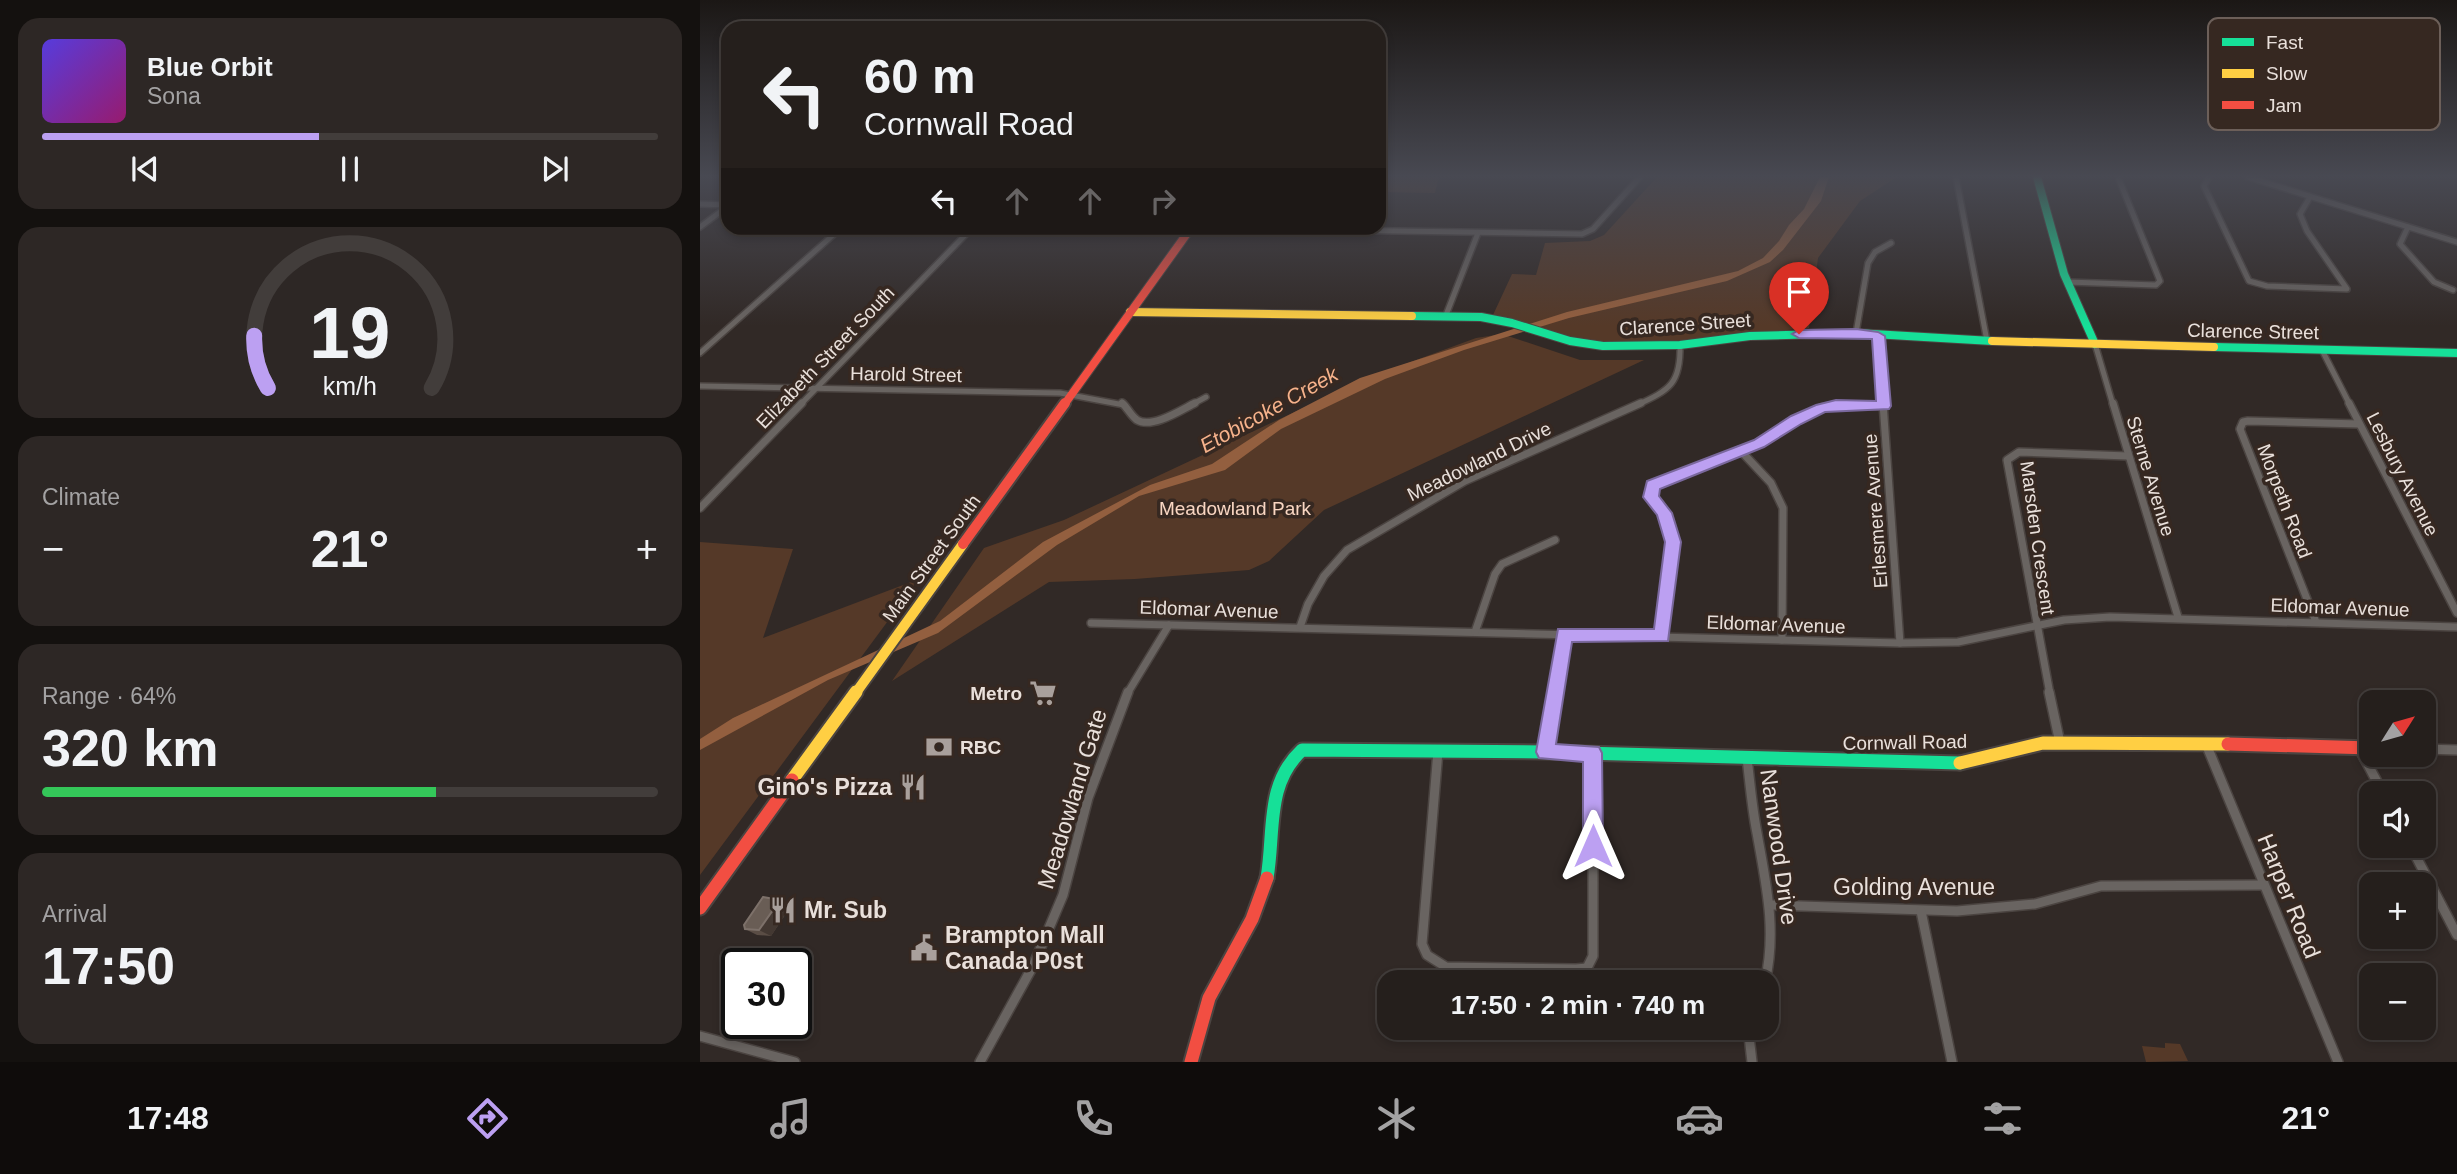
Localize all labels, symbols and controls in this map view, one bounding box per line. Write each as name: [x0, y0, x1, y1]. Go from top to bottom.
legend: [2208, 18, 2440, 130]
text: Fast: [2266, 32, 2304, 53]
icon: left: [749, 49, 840, 140]
text: 60 m: [864, 49, 976, 103]
text: Blue Orbit: [147, 52, 273, 82]
text: Slow: [2266, 63, 2307, 84]
text: Sona: [147, 83, 201, 109]
text: Jam: [2266, 95, 2302, 116]
text: Cornwall Road: [864, 106, 1074, 142]
icon: previous: [126, 150, 164, 188]
icon: pause: [331, 150, 369, 188]
icon: next: [536, 150, 574, 188]
icon: left: [925, 182, 963, 220]
icon: ahead: [998, 182, 1036, 220]
icon: ahead: [1071, 182, 1109, 220]
icon: right: [1144, 182, 1182, 220]
pin: [1769, 262, 1829, 334]
icon: arrive: [1780, 273, 1818, 311]
street label: Elizabeth Street South: [752, 282, 899, 433]
text: 19: [310, 293, 390, 374]
street label: Clarence Street: [1618, 309, 1752, 340]
street label: Clarence Street: [2187, 320, 2320, 343]
water label: Etobicoke Creek: [1196, 361, 1343, 457]
street label: Harold Street: [850, 363, 963, 386]
text: km/h: [323, 372, 377, 400]
street label: Lesbury Avenue: [2362, 409, 2443, 540]
street label: Sterne Avenue: [2122, 414, 2179, 539]
street label: Meadowland Drive: [1404, 418, 1555, 505]
street label: Erlesmere Avenue: [1860, 433, 1891, 589]
street label: Morpeth Road: [2253, 441, 2316, 561]
street label: Marsden Crescent: [2016, 460, 2059, 617]
text: Climate: [42, 484, 120, 510]
street label: Main Street South: [878, 491, 985, 626]
park label: Meadowland Park: [1159, 498, 1312, 519]
text: 21°: [311, 520, 389, 578]
text: −: [42, 528, 64, 570]
text: +: [636, 528, 658, 570]
street label: Eldomar Avenue: [2270, 595, 2410, 620]
street label: Eldomar Avenue: [1139, 597, 1279, 622]
street label: Eldomar Avenue: [1706, 612, 1846, 637]
supermarket icon: Metro: [1028, 678, 1058, 708]
text: Range · 64%: [42, 683, 176, 709]
place label: Metro: [970, 683, 1022, 704]
north arrow: [2359, 690, 2436, 766]
map controls: [2359, 690, 2436, 1040]
street label: Meadowland Gate: [1032, 706, 1112, 892]
text: 320 km: [42, 719, 218, 777]
street label: Cornwall Road: [1843, 731, 1967, 754]
bank icon: RBC: [924, 732, 954, 762]
place label: RBC: [960, 737, 1001, 758]
street label: Nanwood Drive: [1755, 767, 1803, 927]
restaurant icon: Gino's Pizza: [898, 772, 928, 802]
place label: Gino's Pizza: [757, 774, 892, 800]
button: sound: [2359, 781, 2436, 858]
position arrow: [1556, 809, 1630, 883]
street label: Harper Road: [2252, 830, 2326, 962]
button: +: [2359, 872, 2436, 949]
street label: Golding Avenue: [1833, 874, 1995, 900]
restaurant icon: Mr. Sub: [768, 895, 798, 925]
place label: Mr. Sub: [804, 897, 887, 923]
text: Arrival: [42, 901, 107, 927]
place label: Brampton Mall Canada P0st: [945, 922, 1105, 974]
public building icon: Brampton Mall Canada P0st: [909, 933, 939, 963]
text: 17:50: [42, 937, 175, 995]
speed limit sign: 30: [721, 948, 812, 1039]
button: −: [2359, 963, 2436, 1040]
text: 17:50 · 2 min · 740 m: [1451, 990, 1705, 1020]
icon: directions: [463, 1094, 512, 1143]
icon: music: [766, 1094, 815, 1143]
icon: phone: [1069, 1094, 1118, 1143]
icon: climate: [1372, 1094, 1421, 1143]
icon: car: [1675, 1094, 1724, 1143]
icon: filters: [1978, 1094, 2027, 1143]
text: 17:48: [127, 1100, 209, 1136]
text: 21°: [2282, 1100, 2330, 1136]

